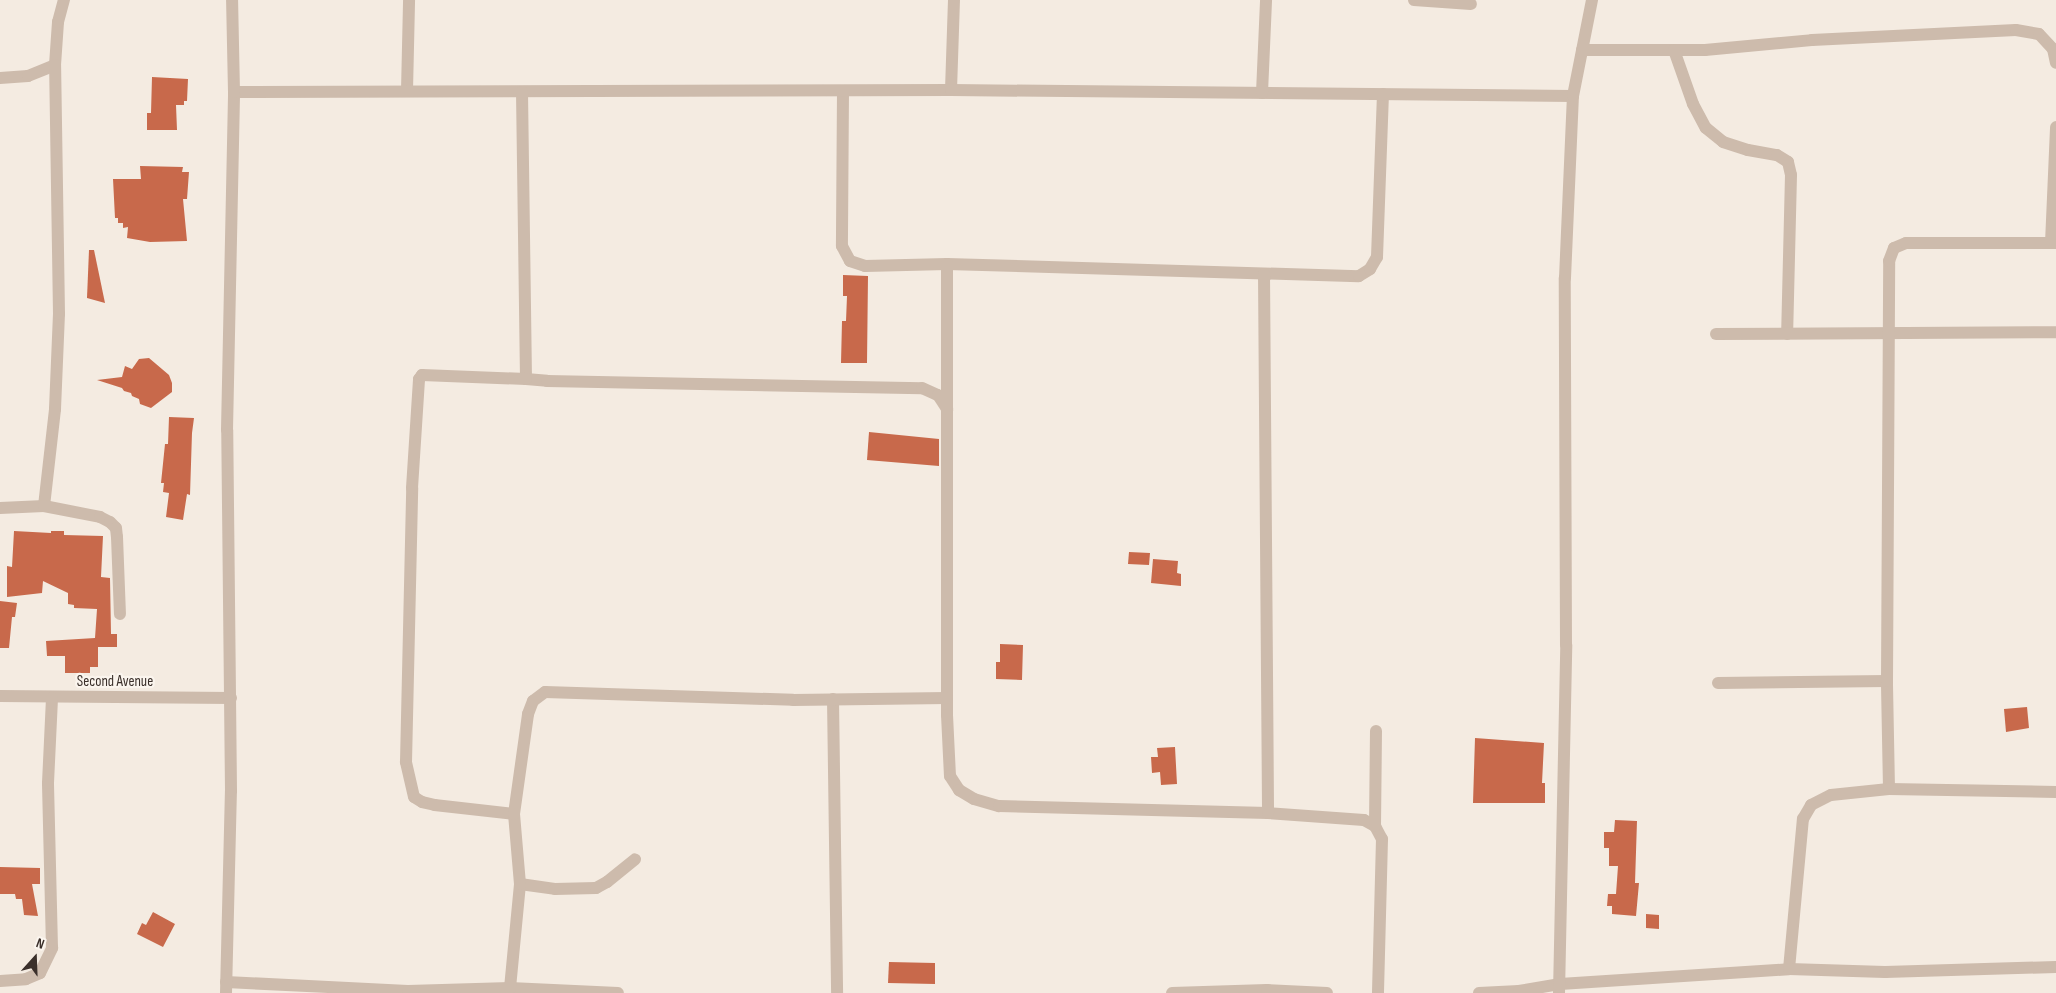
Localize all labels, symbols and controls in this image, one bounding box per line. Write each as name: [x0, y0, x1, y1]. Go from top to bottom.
street label: Second Avenue: [77, 673, 153, 691]
north arrow: [10, 933, 60, 983]
text: N: [34, 934, 47, 953]

